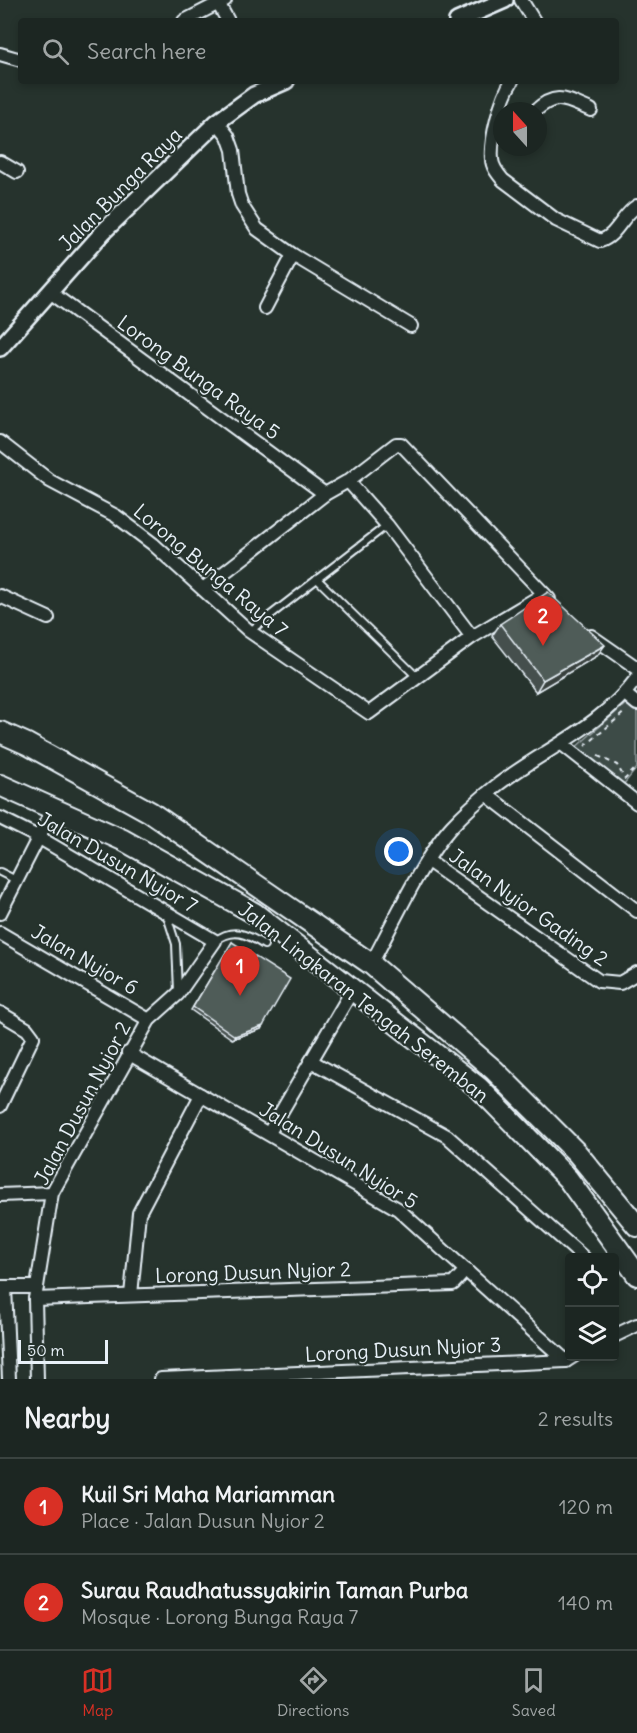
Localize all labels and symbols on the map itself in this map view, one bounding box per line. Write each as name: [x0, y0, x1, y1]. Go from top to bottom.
north arrow: [493, 102, 547, 156]
street label: Jalan Bunga Raya: [53, 122, 187, 256]
street label: Lorong Bunga Raya 5: [113, 309, 285, 445]
street label: Lorong Bunga Raya 7: [129, 498, 293, 642]
pin: 2: [524, 596, 562, 646]
street label: Jalan Dusun Nyior 7: [34, 806, 202, 918]
your location: [384, 837, 413, 866]
street label: Jalan Nyior Gading 2: [445, 843, 613, 971]
street label: Jalan Lingkaran Tengah Seremban: [234, 896, 494, 1108]
street label: Jalan Nyior 6: [27, 918, 143, 1000]
pin: 1: [220, 946, 260, 996]
street label: Jalan Dusun Nyior 2: [28, 1017, 136, 1189]
street label: Jalan Dusun Nyior 5: [255, 1096, 423, 1214]
street label: Lorong Dusun Nyior 2: [155, 1256, 352, 1288]
street label: Lorong Dusun Nyior 3: [304, 1331, 502, 1367]
scale bar: [18, 1337, 108, 1364]

